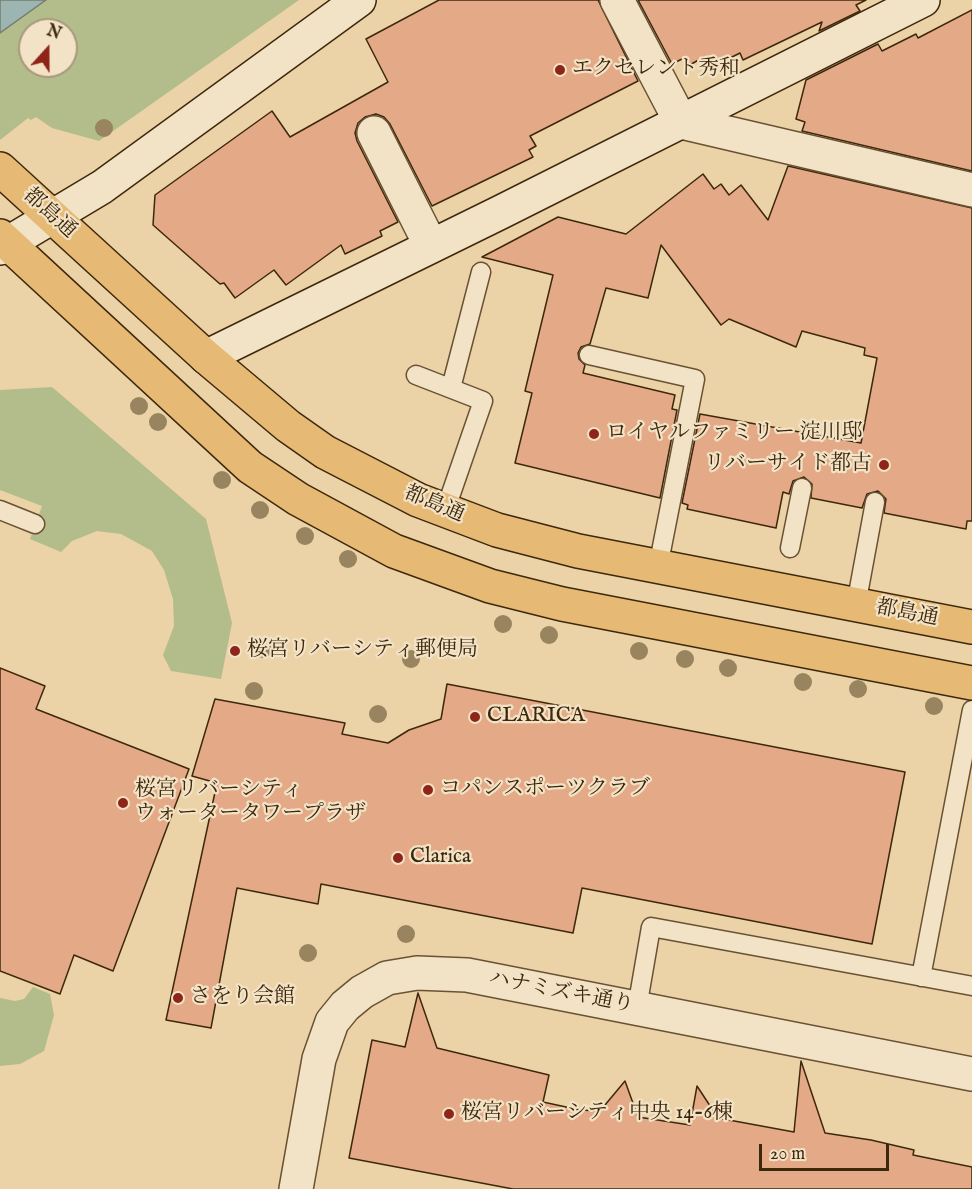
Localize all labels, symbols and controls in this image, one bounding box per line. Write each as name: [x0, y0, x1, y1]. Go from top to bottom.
north arrow: [18, 18, 78, 78]
text: N: [44, 21, 64, 45]
place label: エクセレント秀和: [572, 57, 740, 83]
marker: エクセレント秀和: [553, 63, 567, 77]
street label: 都島通: [17, 184, 81, 244]
place label: ロイヤルファミリー 淀川邸: [606, 421, 863, 447]
marker: ロイヤルファミリー 淀川邸: [587, 427, 601, 441]
place label: リバーサイド都古: [704, 452, 872, 478]
marker: リバーサイド都古: [877, 458, 891, 472]
street label: 都島通: [400, 481, 468, 529]
street label: 都島通: [874, 596, 940, 632]
place label: 桜宮リバーシティ郵便局: [247, 638, 478, 664]
marker: 桜宮リバーシティ郵便局: [228, 644, 242, 658]
place label: CLARICA: [487, 704, 585, 730]
marker: CLARICA: [468, 710, 482, 724]
place label: コパンスポーツクラブ: [440, 777, 650, 803]
place label: 桜宮リバーシティ ウォータータワープラザ: [135, 778, 366, 828]
marker: コパンスポーツクラブ: [421, 783, 435, 797]
marker: 桜宮リバーシティ ウォータータワープラザ: [116, 796, 130, 810]
place label: Clarica: [410, 845, 471, 871]
marker: Clarica: [391, 851, 405, 865]
street label: ハナミズキ通り: [486, 967, 636, 1019]
place label: さをり会館: [190, 985, 295, 1011]
marker: さをり会館: [171, 991, 185, 1005]
place label: 桜宮リバーシティ中央 14-6棟: [461, 1101, 733, 1127]
marker: 桜宮リバーシティ中央 14-6棟: [442, 1107, 456, 1121]
scale bar: [762, 1132, 892, 1170]
text: 20 m: [770, 1143, 805, 1166]

